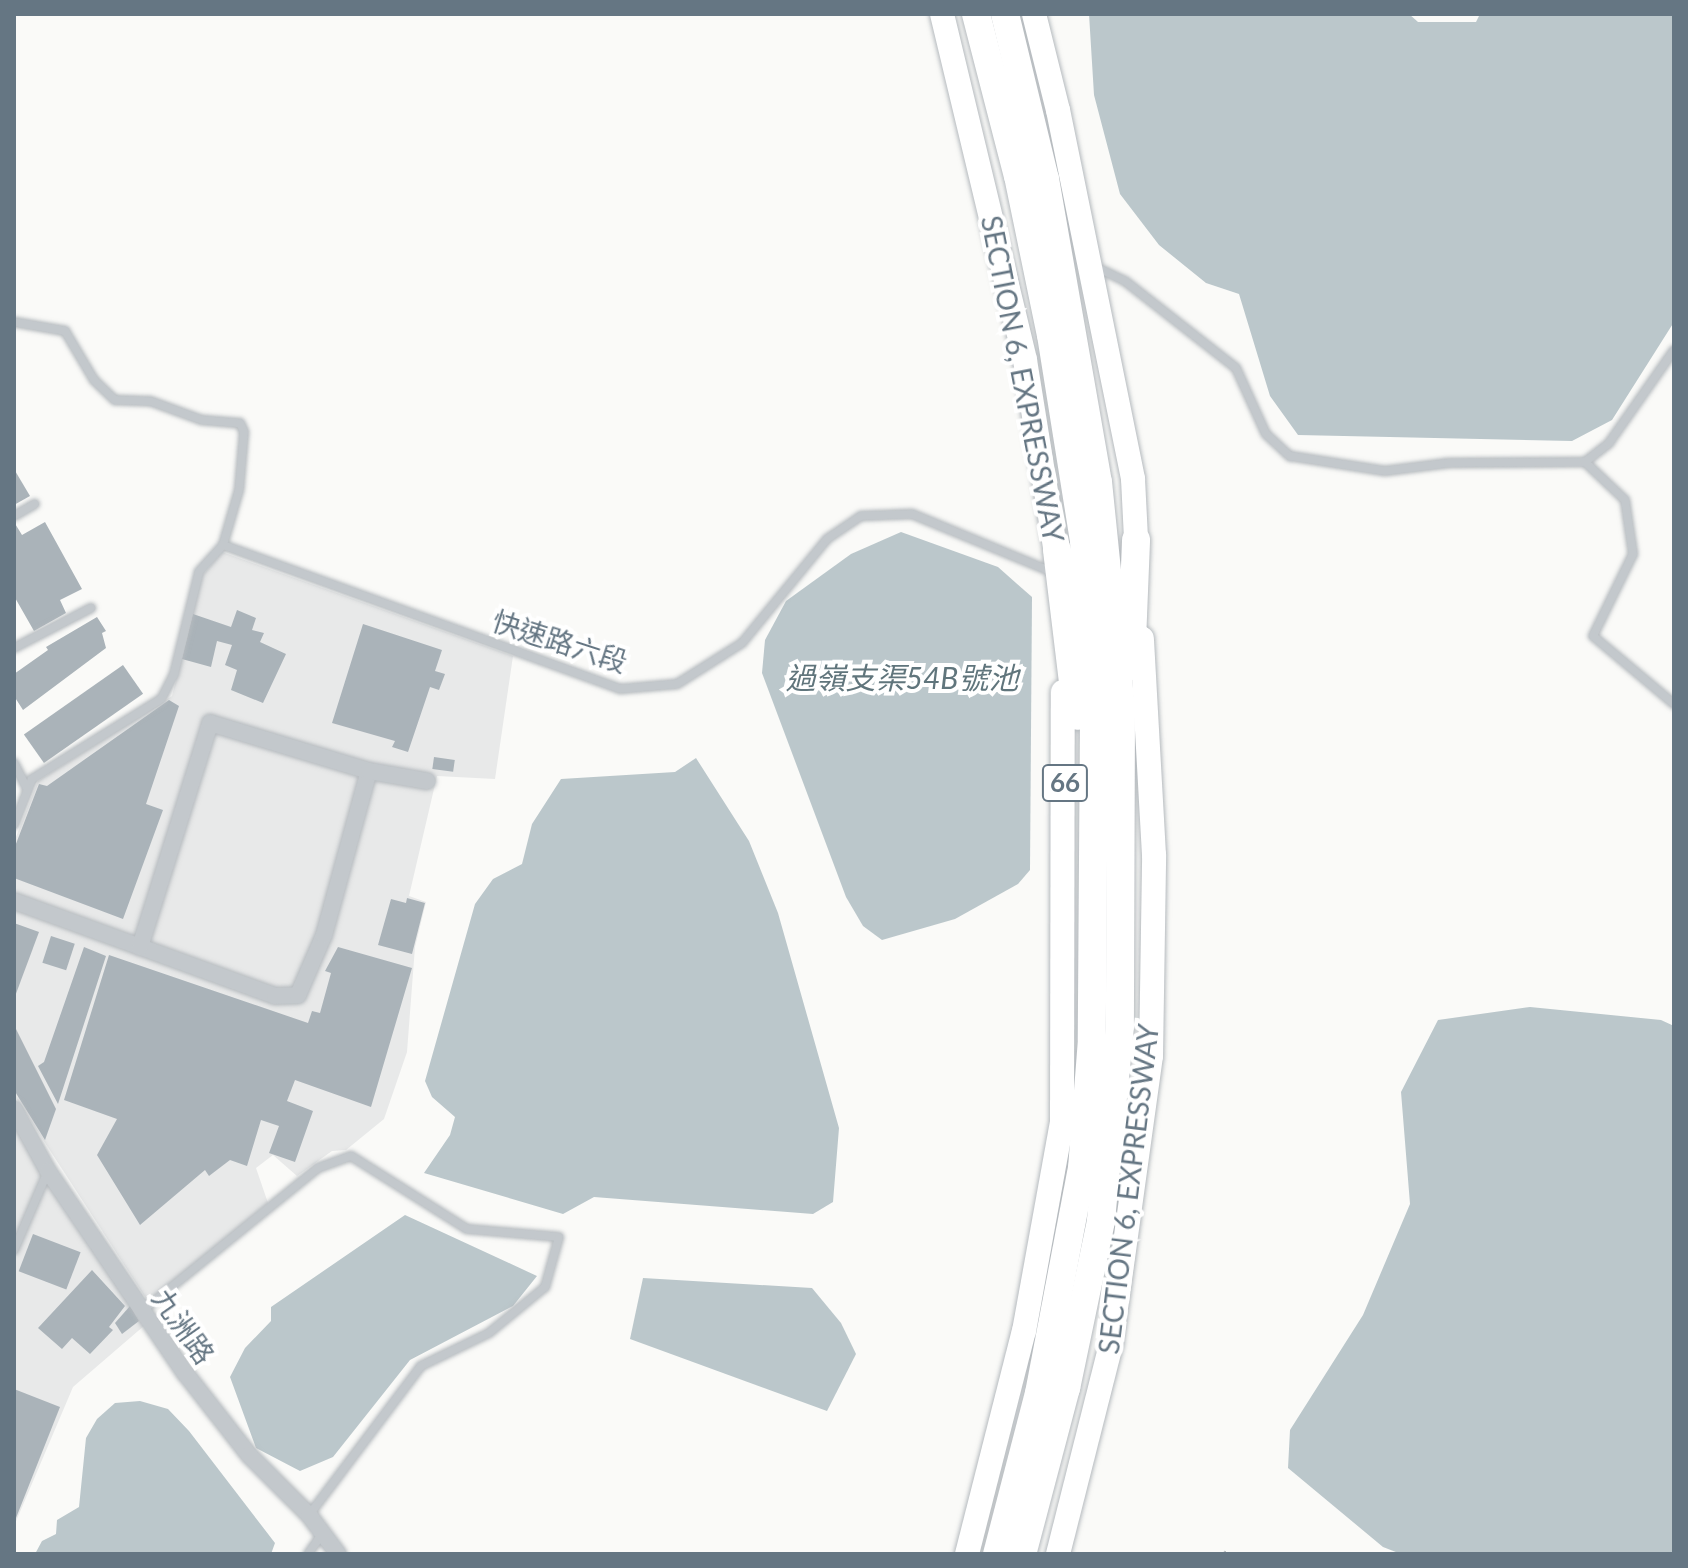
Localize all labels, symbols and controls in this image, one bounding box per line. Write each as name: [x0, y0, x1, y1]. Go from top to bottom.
street label: SECTION 6, EXPRESSWAY: [975, 213, 1071, 545]
street label: 快速路六段: [488, 603, 632, 679]
water label: 過嶺支渠54B號池: [786, 659, 1018, 695]
road number: 66: [1041, 761, 1089, 805]
street label: SECTION 6, EXPRESSWAY: [1091, 1022, 1165, 1356]
street label: 九洲路: [146, 1282, 222, 1370]

